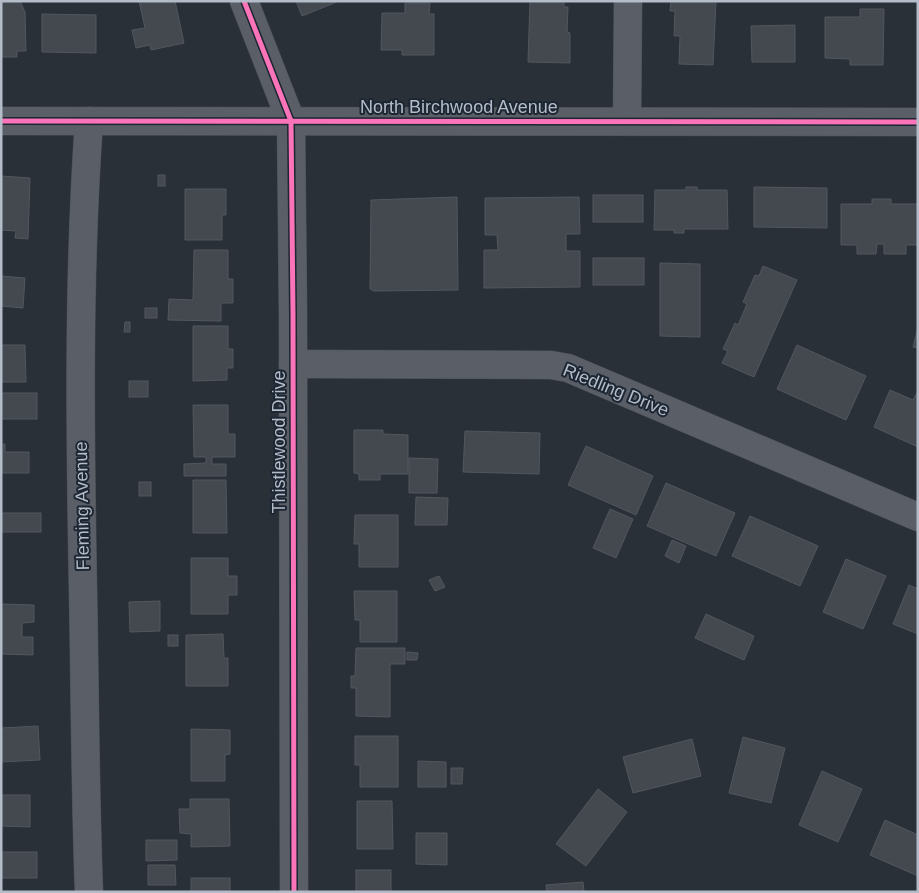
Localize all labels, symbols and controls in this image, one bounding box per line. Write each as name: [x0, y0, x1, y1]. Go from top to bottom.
street label: North Birchwood Avenue: [360, 97, 558, 117]
street label: Riedling Drive: [560, 360, 672, 420]
street label: Thistlewood Drive: [269, 370, 289, 514]
street label: Fleming Avenue: [71, 441, 93, 571]

